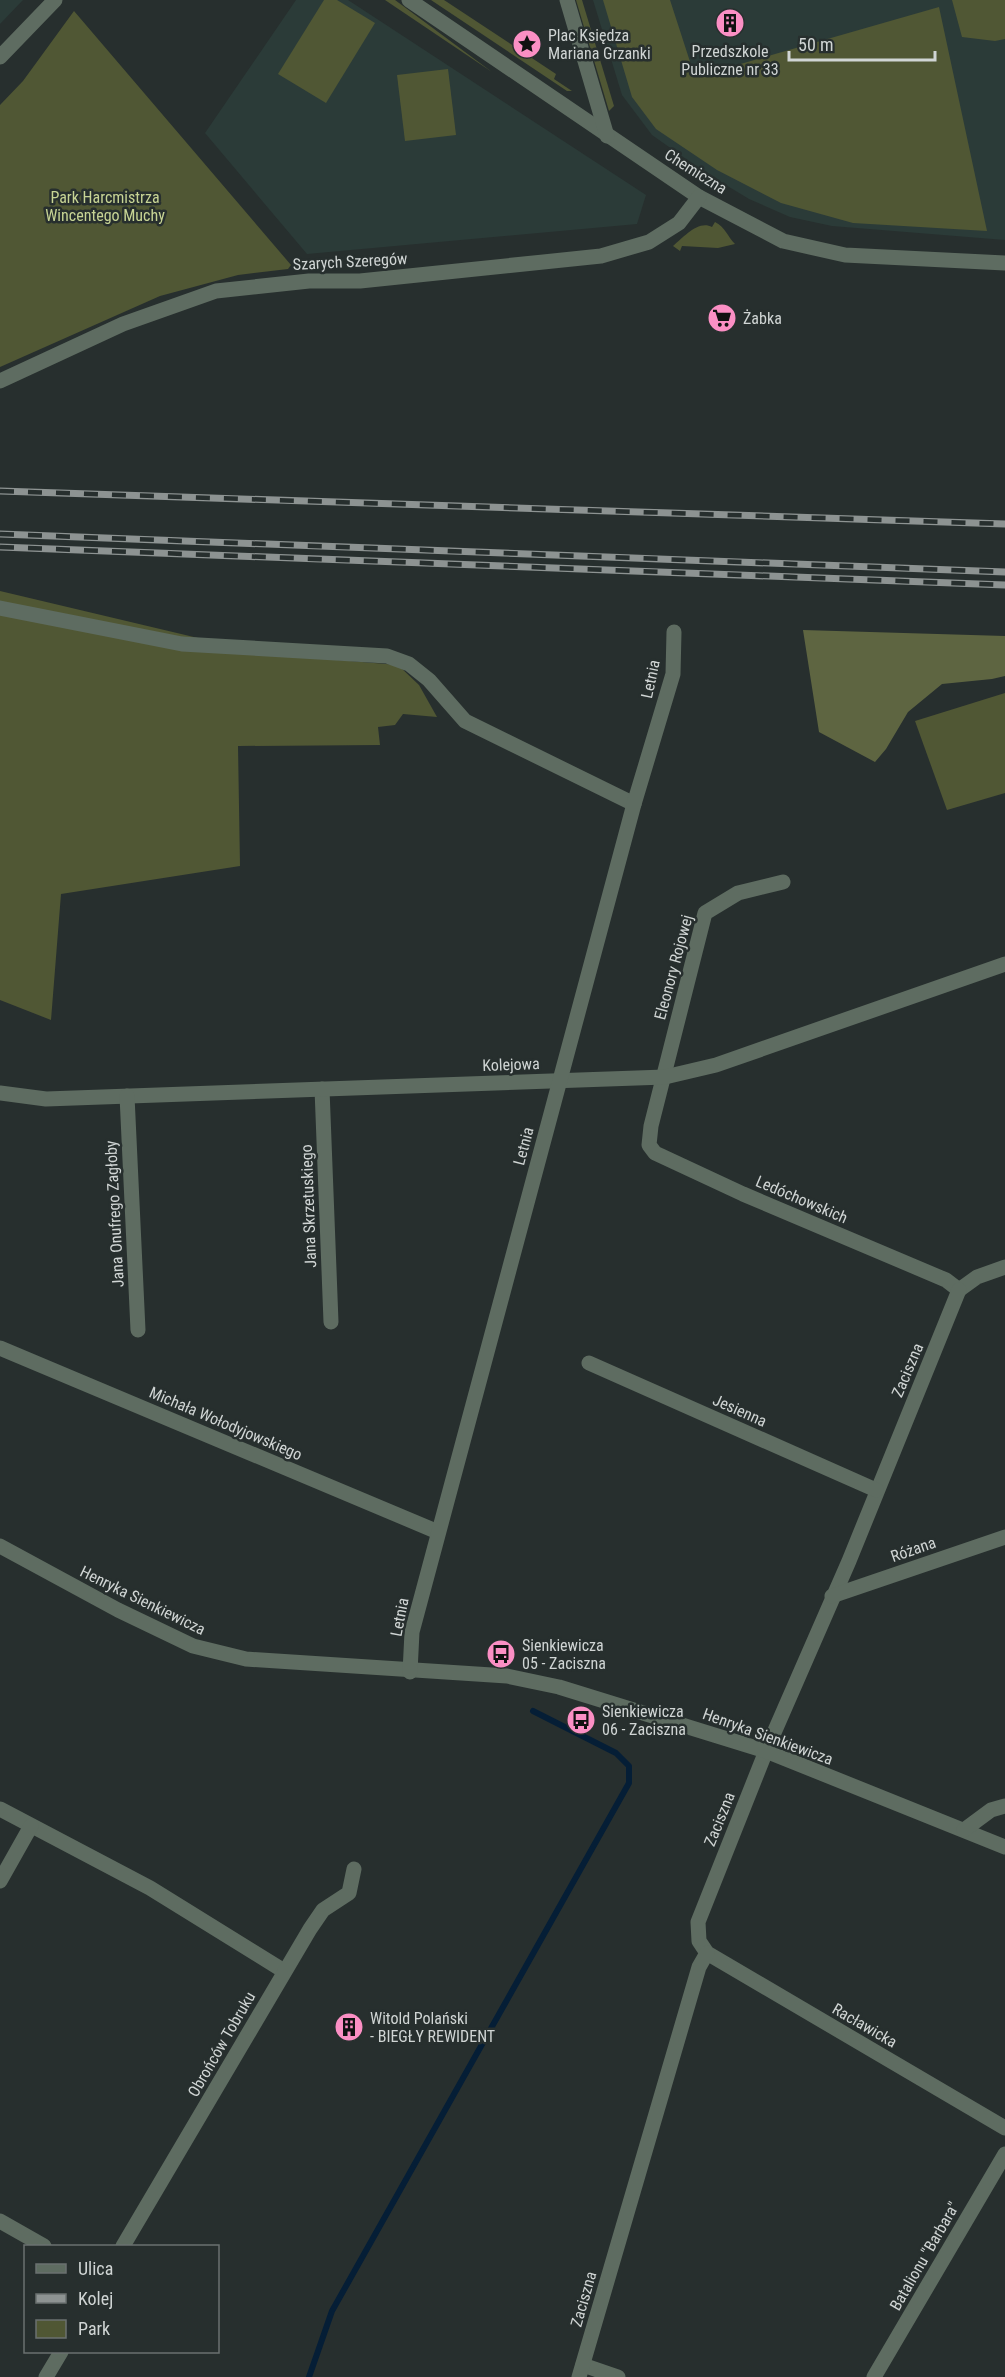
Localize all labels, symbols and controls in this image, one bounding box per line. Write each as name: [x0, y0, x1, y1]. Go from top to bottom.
building icon: Przedszkole Publiczne nr 33: [714, 7, 746, 39]
scale bar: [789, 24, 934, 62]
place label: Plac Księdza Mariana Grzanki: [548, 26, 651, 63]
place icon: Plac Księdza Mariana Grzanki: [511, 28, 543, 60]
text: 50 m: [798, 34, 833, 55]
place label: Przedszkole Publiczne nr 33: [681, 42, 779, 79]
street label: Chemiczna: [661, 145, 730, 198]
park label: Park Harcmistrza Wincentego Muchy: [45, 188, 165, 225]
street label: Szarych Szeregów: [292, 249, 408, 274]
supermarket icon: Żabka: [706, 302, 738, 334]
place label: Żabka: [743, 309, 782, 328]
street label: Letnia: [637, 658, 664, 700]
street label: Eleonory Rojowej: [650, 913, 697, 1022]
street label: Kolejowa: [482, 1054, 540, 1075]
street label: Letnia: [509, 1125, 538, 1167]
street label: Jana Onufrego Zagłoby: [101, 1140, 128, 1288]
street label: Jana Skrzetuskiego: [297, 1144, 320, 1268]
street label: Ledóchowskich: [753, 1172, 851, 1227]
street label: Zaciszna: [888, 1340, 927, 1400]
street label: Michała Wołodyjowskiego: [147, 1383, 305, 1464]
street label: Jesienna: [710, 1390, 770, 1431]
street label: Różana: [888, 1533, 938, 1566]
street label: Henryka Sienkiewicza: [77, 1562, 209, 1639]
street label: Letnia: [386, 1596, 413, 1638]
place label: Sienkiewicza 05 - Zaciszna: [522, 1636, 606, 1673]
bus stop icon: Sienkiewicza 05 - Zaciszna: [485, 1638, 517, 1670]
place label: Sienkiewicza 06 - Zaciszna: [602, 1702, 686, 1739]
bus stop icon: Sienkiewicza 06 - Zaciszna: [565, 1704, 597, 1736]
street label: Henryka Sienkiewicza: [700, 1704, 836, 1769]
street label: Zaciszna: [700, 1789, 739, 1849]
street label: Obrońców Tobruku: [184, 1988, 259, 2100]
street label: Racławicka: [829, 1999, 900, 2052]
place label: Witold Polański - BIEGŁY REWIDENT: [370, 2009, 495, 2046]
building icon: Witold Polański - BIEGŁY REWIDENT: [333, 2011, 365, 2043]
street label: Batalionu "Barbara": [886, 2199, 963, 2314]
legend: [24, 2245, 219, 2353]
text: Ulica: [78, 2258, 113, 2279]
street label: Zaciszna: [567, 2269, 600, 2329]
text: Kolej: [78, 2288, 113, 2309]
text: Park: [78, 2318, 110, 2339]

